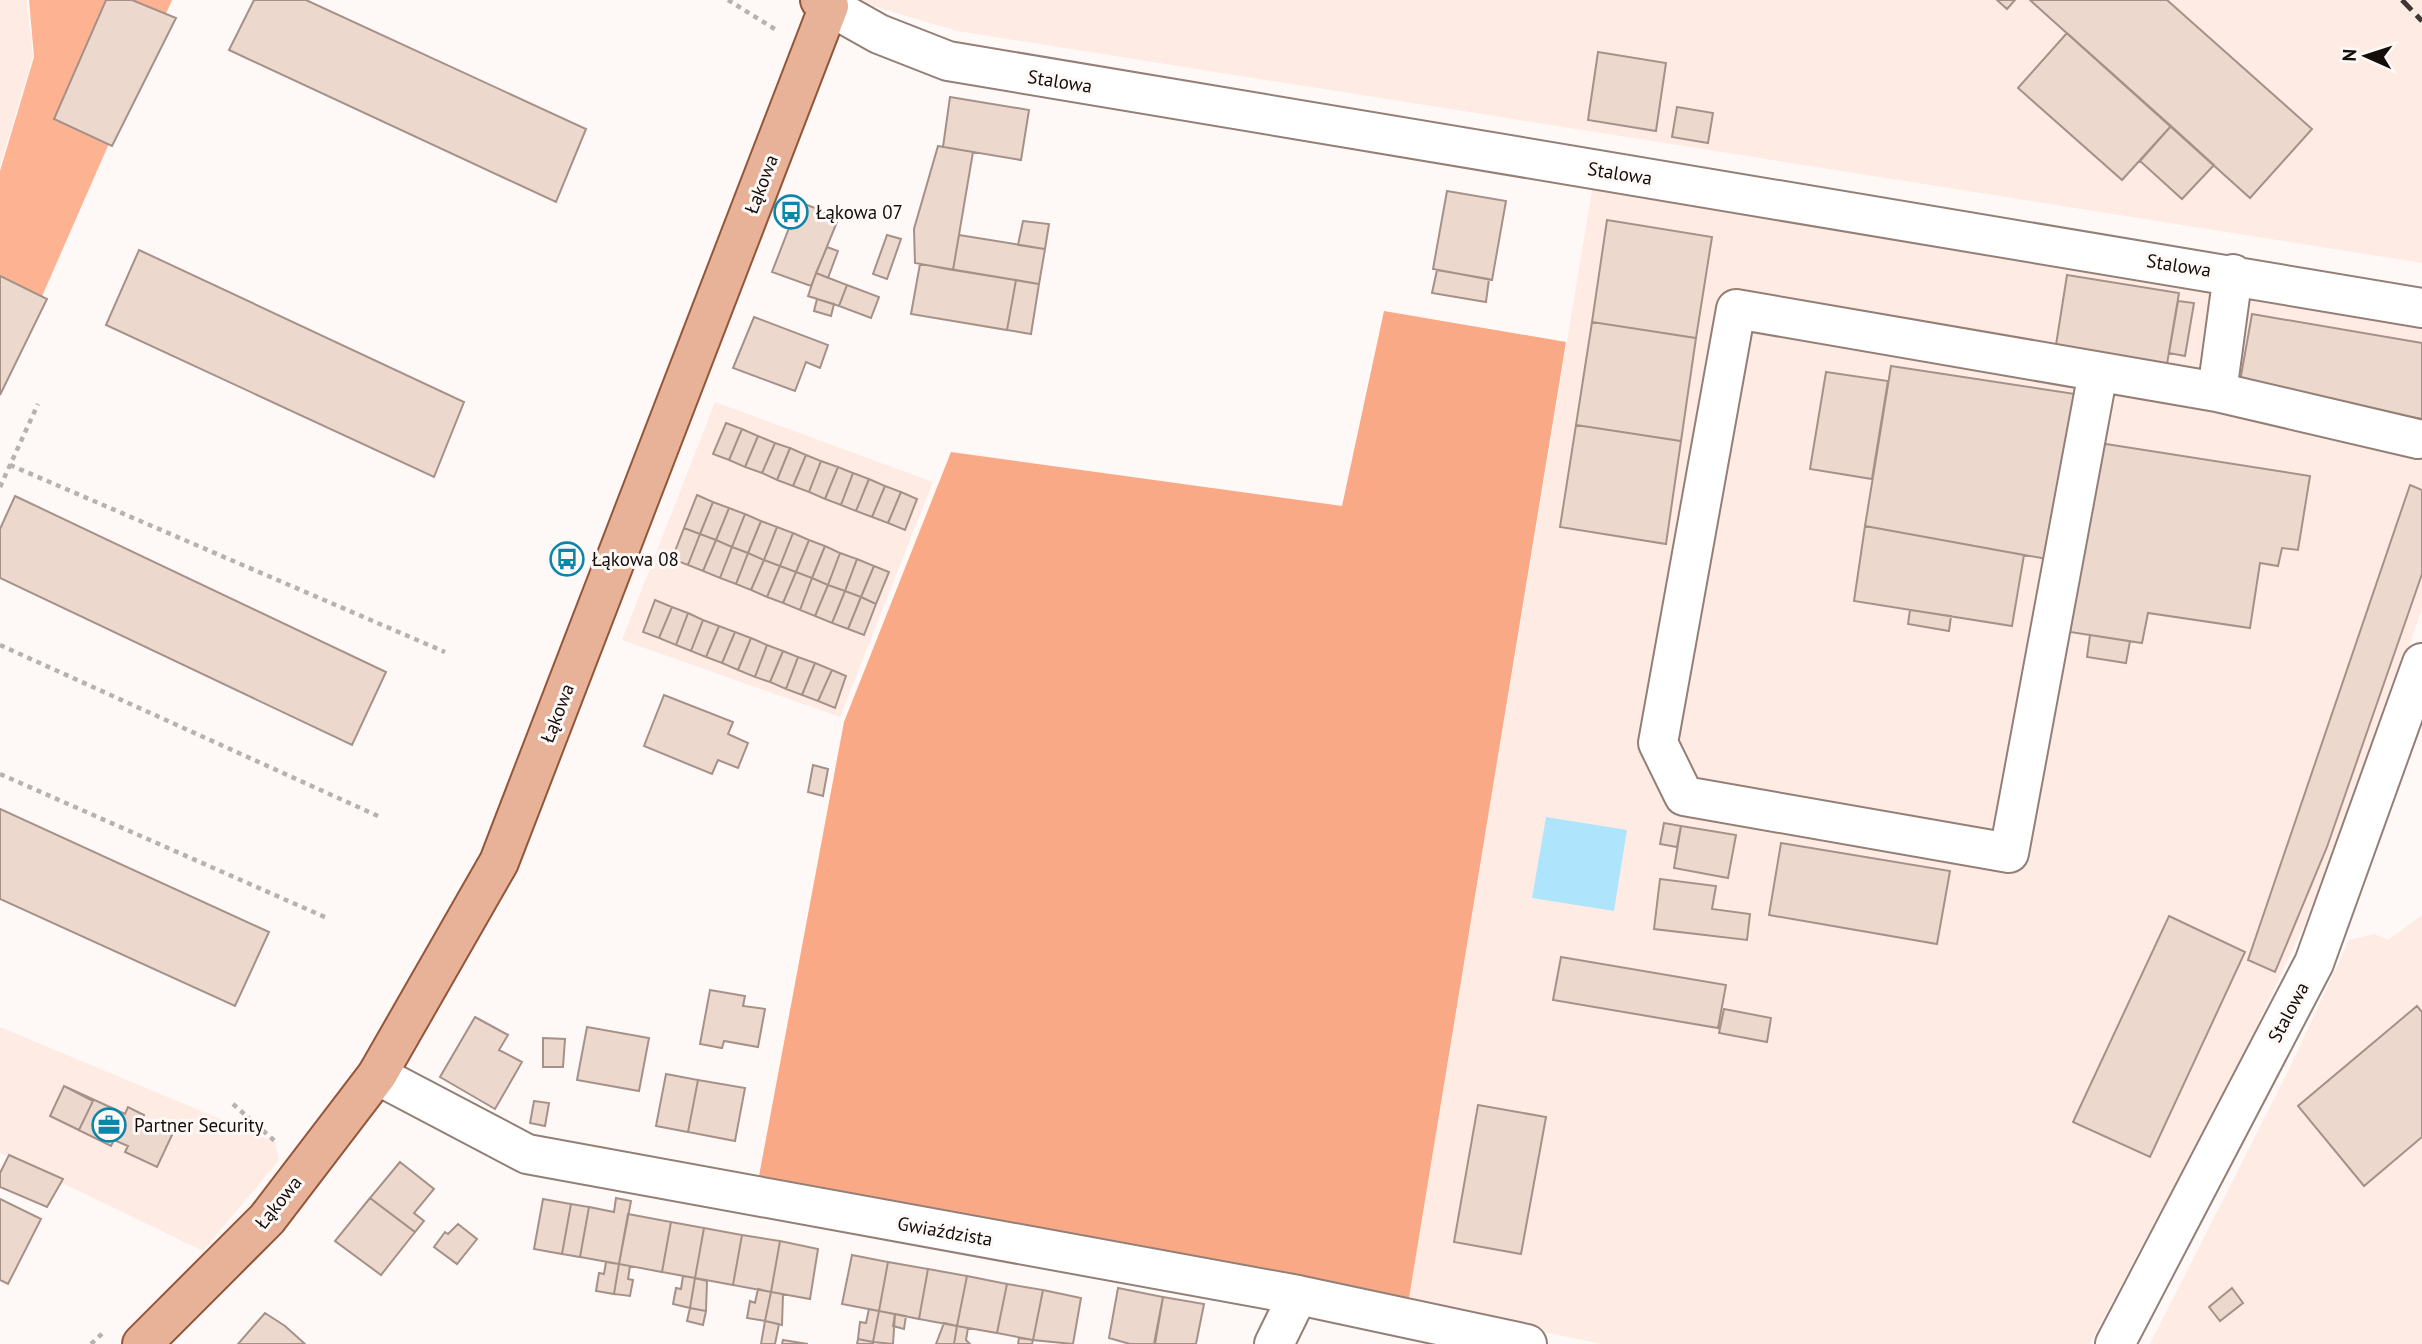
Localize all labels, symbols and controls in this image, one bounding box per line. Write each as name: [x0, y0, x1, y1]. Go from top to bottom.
north arrow: [2331, 21, 2401, 91]
text: N: [2337, 48, 2361, 62]
street label: Stalowa: [1026, 64, 1094, 98]
street label: Łąkowa: [739, 151, 783, 217]
street label: Stalowa: [1586, 156, 1654, 190]
bus stop icon: Łąkowa 07: [772, 193, 810, 231]
place label: Łąkowa 07: [816, 200, 903, 224]
street label: Stalowa: [2145, 248, 2213, 282]
bus stop icon: Łąkowa 08: [548, 540, 586, 578]
place label: Łąkowa 08: [592, 547, 679, 571]
street label: Łąkowa: [535, 680, 579, 746]
street label: Stalowa: [2262, 978, 2314, 1046]
office icon: Partner Security: [90, 1106, 128, 1144]
place label: Partner Security: [134, 1113, 264, 1137]
street label: Łąkowa: [249, 1171, 307, 1233]
street label: Gwiaździsta: [896, 1211, 994, 1251]

